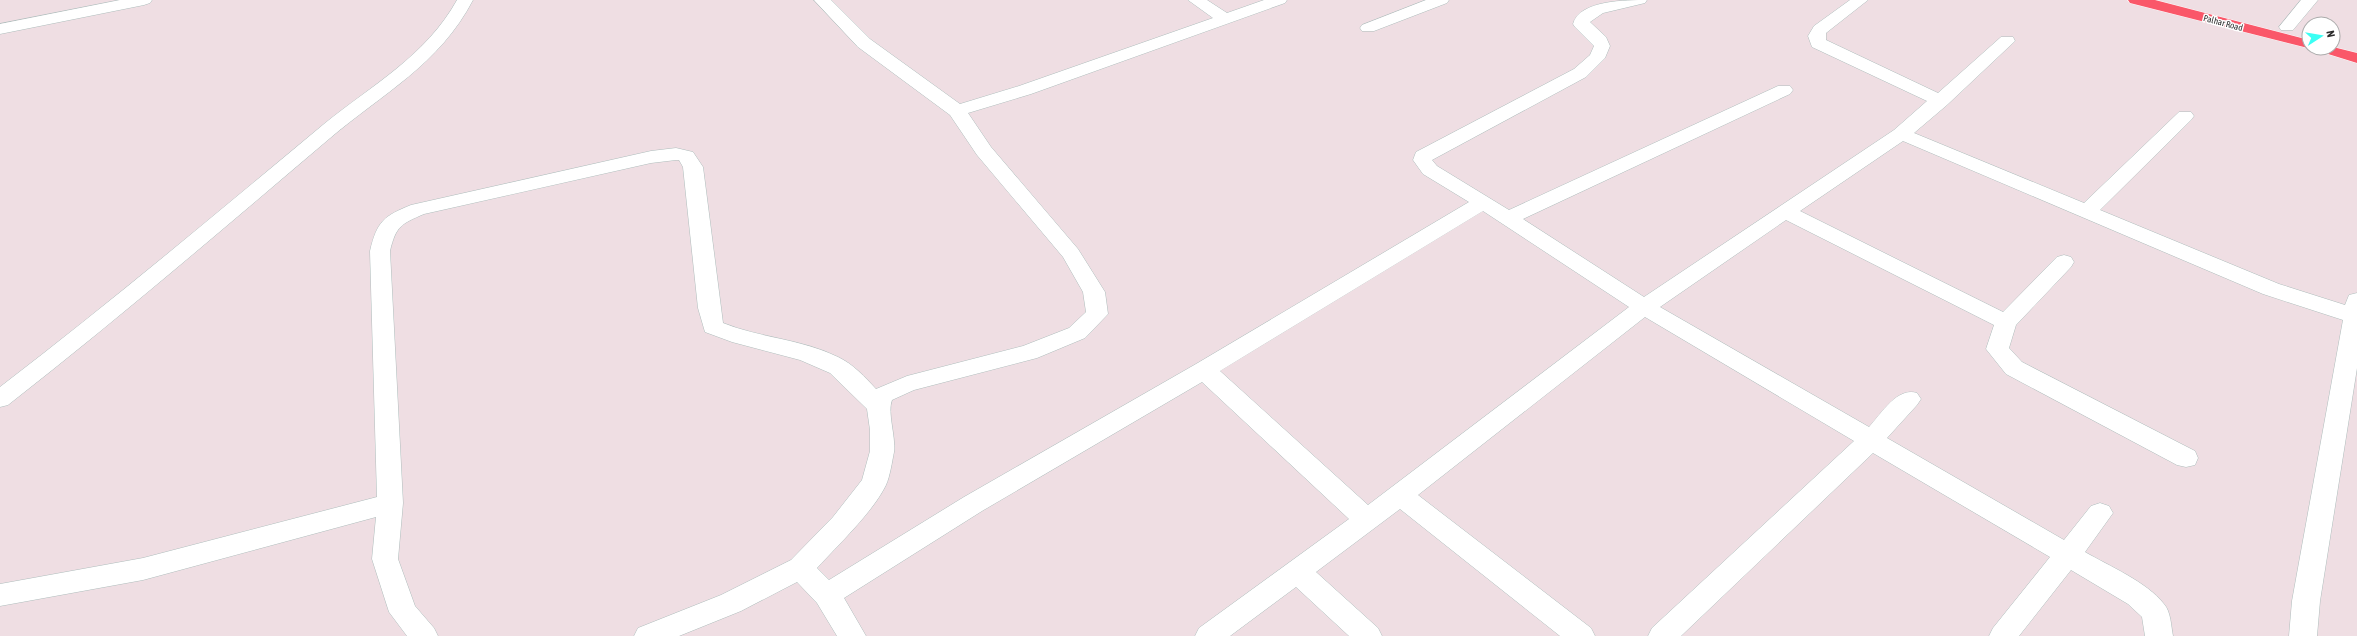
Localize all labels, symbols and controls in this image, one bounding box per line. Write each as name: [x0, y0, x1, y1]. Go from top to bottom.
street label: Palhar Road: [2202, 13, 2244, 33]
north arrow: [2301, 16, 2341, 56]
text: N: [2324, 29, 2337, 38]

